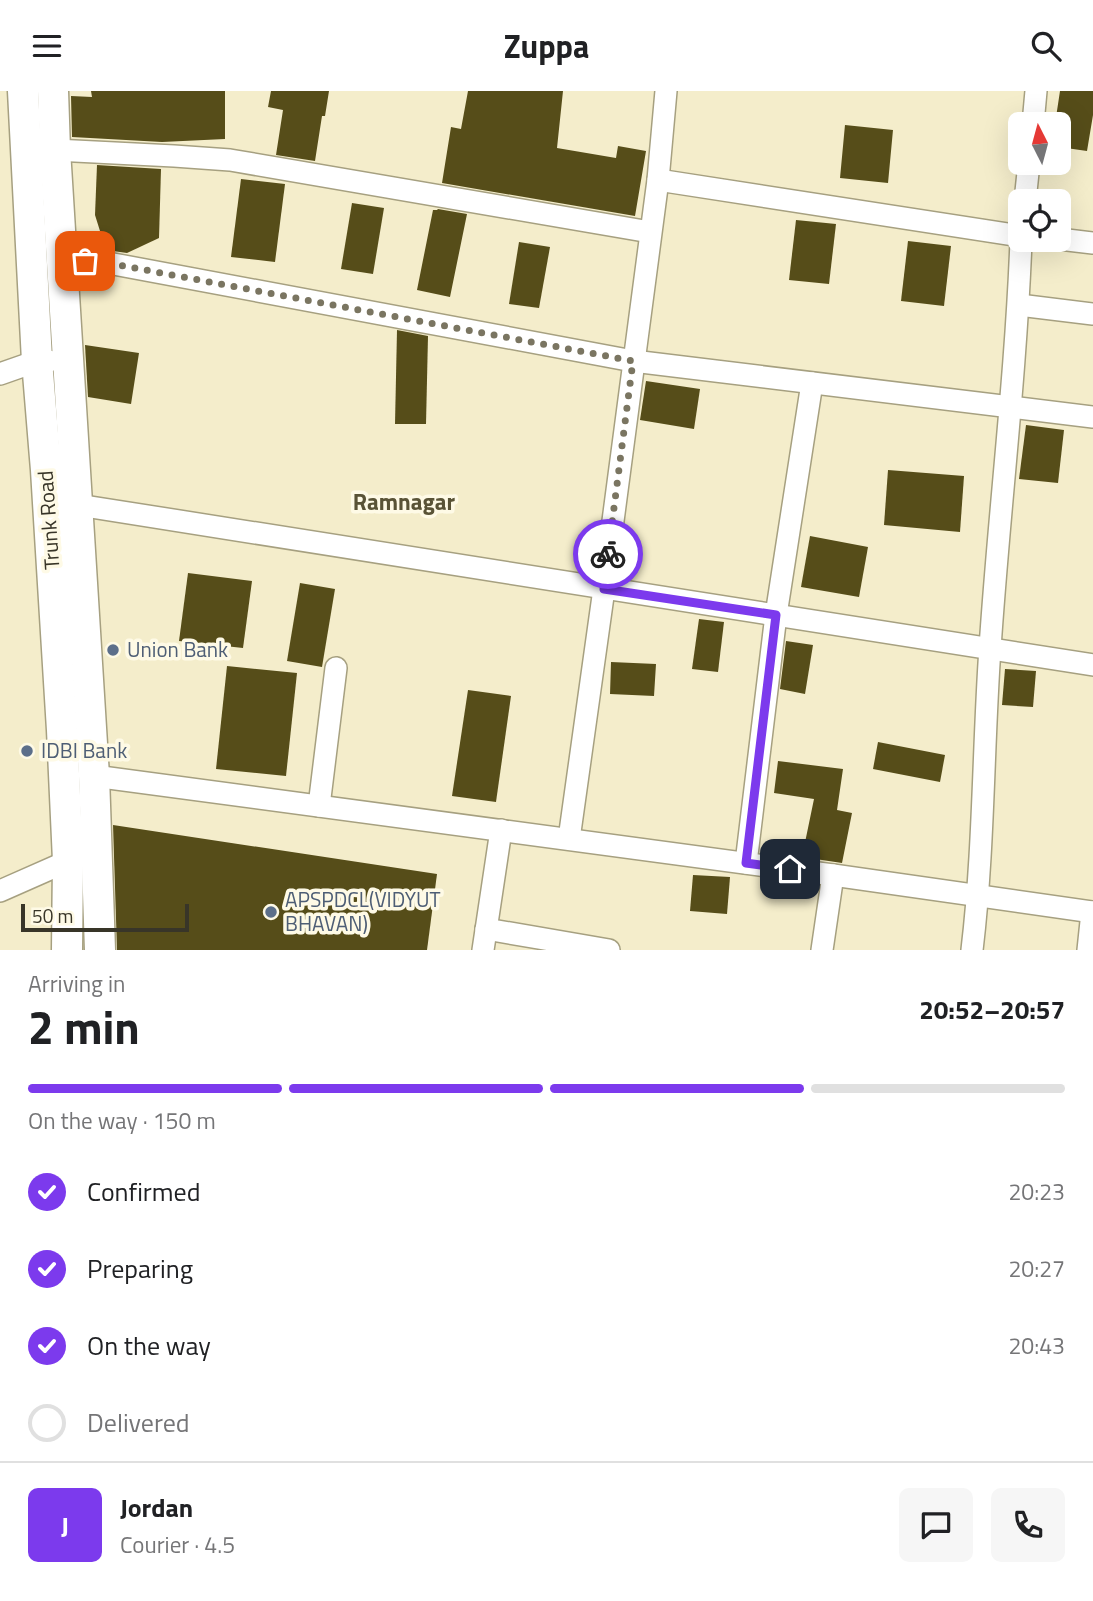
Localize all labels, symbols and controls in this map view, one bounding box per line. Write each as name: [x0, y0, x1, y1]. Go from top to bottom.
text: Zuppa: [504, 22, 589, 70]
icon: menu: [28, 27, 66, 65]
icon: search: [1027, 27, 1065, 65]
north arrow: [1008, 112, 1071, 175]
map controls: [1008, 112, 1071, 252]
button: locate: [1008, 189, 1071, 252]
pin: [55, 231, 115, 291]
icon: bag: [66, 242, 104, 280]
street label: Trunk Road: [29, 470, 67, 571]
district label: Ramnagar: [353, 484, 456, 519]
courier: [573, 519, 643, 589]
icon: bike: [589, 535, 627, 573]
place label: Union Bank: [127, 633, 228, 665]
marker: Union Bank: [105, 642, 121, 658]
place label: IDBI Bank: [41, 734, 127, 766]
marker: IDBI Bank: [19, 743, 35, 759]
pin: [760, 839, 820, 899]
icon: home: [771, 850, 809, 888]
place label: APSPDCL(VIDYUT BHAVAN): [285, 883, 441, 939]
scale bar: [21, 901, 189, 933]
text: 50 m: [32, 901, 73, 930]
marker: APSPDCL(VIDYUT BHAVAN): [263, 904, 279, 920]
text: Arriving in: [28, 966, 125, 1001]
text: 20:52–20:57: [919, 990, 1065, 1029]
text: 2 min: [28, 992, 140, 1062]
text: On the way · 150 m: [28, 1103, 216, 1138]
text: Confirmed: [87, 1172, 201, 1211]
icon: check: [28, 1173, 66, 1211]
text: 20:23: [1008, 1174, 1065, 1209]
text: Preparing: [87, 1249, 193, 1288]
icon: check: [28, 1250, 66, 1288]
text: 20:27: [1008, 1251, 1065, 1286]
text: On the way: [87, 1326, 211, 1365]
icon: check: [28, 1327, 66, 1365]
text: 20:43: [1008, 1328, 1065, 1363]
text: Delivered: [87, 1403, 190, 1442]
text: Jordan: [120, 1488, 193, 1527]
button: chat: [899, 1488, 973, 1562]
button: phone: [991, 1488, 1065, 1562]
text: J: [61, 1506, 69, 1545]
text: Courier · 4.5: [120, 1527, 235, 1562]

